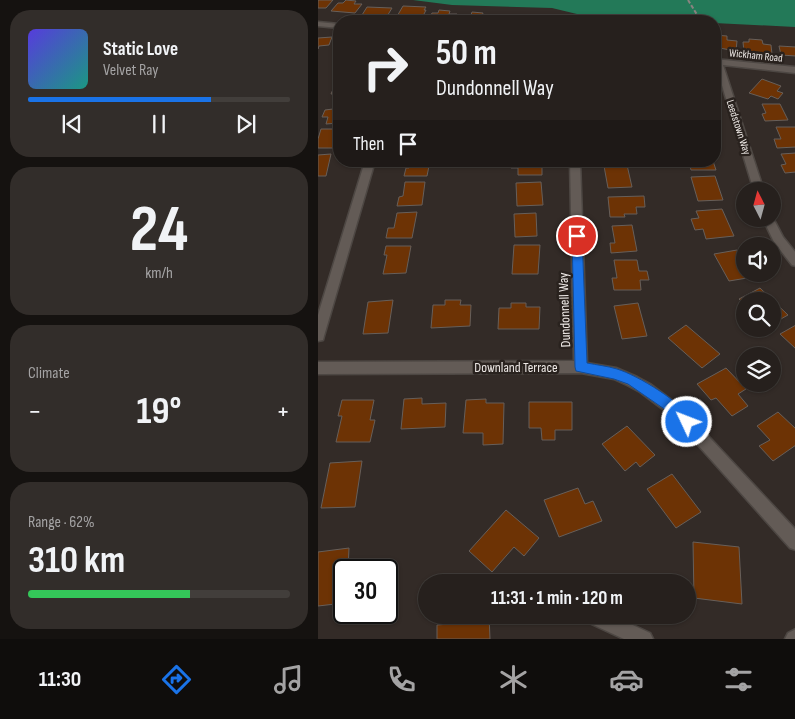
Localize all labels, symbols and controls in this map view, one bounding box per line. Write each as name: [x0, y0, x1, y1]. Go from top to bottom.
text: 50 m: [436, 32, 497, 75]
icon: right: [353, 35, 418, 100]
text: Static Love: [103, 38, 178, 61]
street label: Wickham Road: [728, 46, 784, 65]
text: Velvet Ray: [103, 61, 158, 80]
text: Dundonnell Way: [436, 75, 554, 102]
street label: Leedstown Way: [724, 98, 754, 157]
icon: previous: [58, 110, 86, 138]
icon: pause: [145, 110, 173, 138]
icon: next: [232, 110, 260, 138]
icon: arrive: [394, 130, 422, 158]
text: Then: [353, 133, 384, 156]
north arrow: [736, 182, 780, 228]
map controls: [736, 182, 781, 392]
text: 24: [130, 192, 188, 270]
pin: [556, 215, 598, 257]
icon: arrive: [563, 222, 591, 250]
button: sound: [736, 237, 781, 282]
text: km/h: [145, 264, 173, 283]
street label: Dundonnell Way: [555, 272, 574, 348]
button: search: [736, 292, 781, 337]
button: layers: [736, 347, 781, 392]
street label: Downland Terrace: [474, 359, 558, 376]
text: Climate: [28, 364, 70, 383]
text: 19°: [137, 389, 181, 434]
text: −: [28, 395, 42, 428]
text: +: [276, 395, 290, 428]
position arrow: [660, 395, 712, 447]
text: Range · 62%: [28, 513, 95, 532]
text: 310 km: [28, 538, 125, 583]
speed limit sign: 30: [333, 559, 398, 624]
text: 11:31 · 1 min · 120 m: [491, 587, 623, 610]
icon: directions: [159, 662, 194, 697]
icon: music: [271, 662, 306, 697]
icon: phone: [384, 662, 419, 697]
icon: climate: [496, 662, 531, 697]
icon: car: [609, 662, 644, 697]
icon: filters: [721, 662, 756, 697]
text: 11:30: [39, 666, 81, 693]

